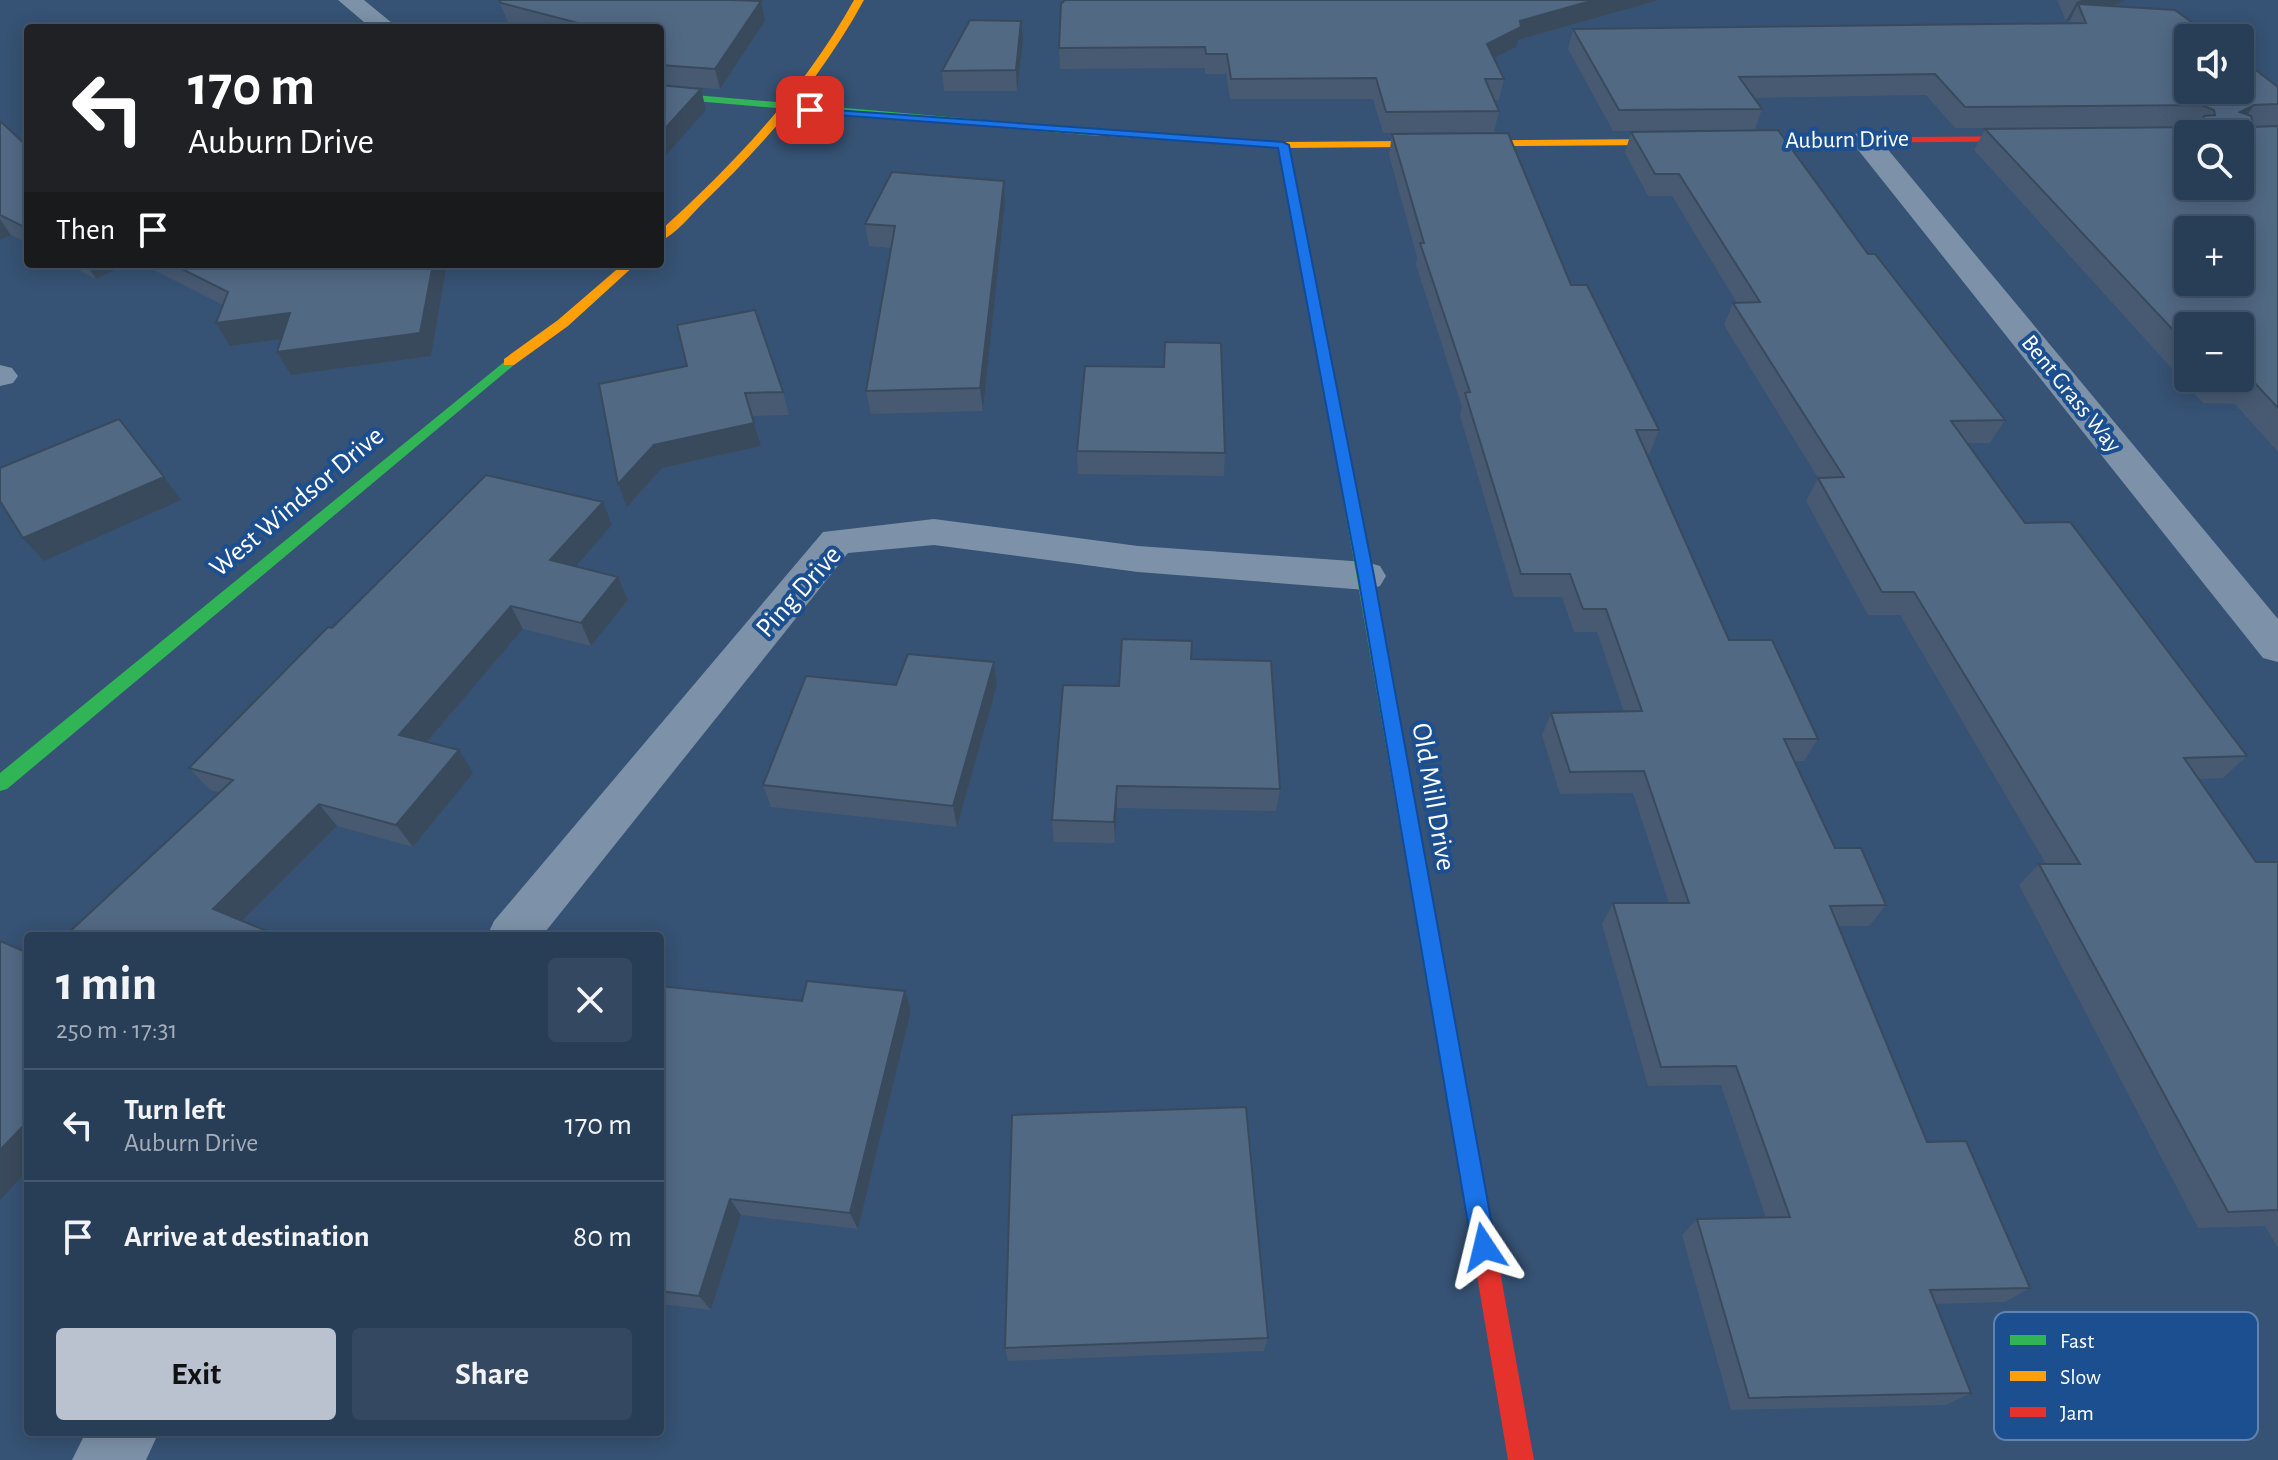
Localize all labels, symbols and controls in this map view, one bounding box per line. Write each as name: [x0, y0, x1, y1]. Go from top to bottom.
map controls: [2174, 24, 2254, 392]
button: sound: [2174, 24, 2254, 104]
icon: left: [56, 56, 160, 160]
text: 170 m: [188, 59, 315, 115]
pin: [776, 76, 844, 144]
icon: arrive: [788, 88, 832, 132]
button: search: [2174, 120, 2254, 200]
text: Auburn Drive: [188, 124, 374, 160]
street label: Auburn Drive: [1785, 127, 1909, 153]
icon: arrive: [131, 208, 175, 252]
text: Then: [56, 215, 115, 245]
button: +: [2174, 216, 2254, 296]
button: −: [2174, 312, 2254, 392]
street label: Bent Grass Way: [2017, 331, 2125, 457]
street label: West Windsor Drive: [205, 422, 389, 582]
street label: Ping Drive: [751, 541, 847, 643]
street label: Old Mill Drive: [1406, 721, 1460, 873]
button: close: [548, 958, 632, 1042]
text: 1 min: [56, 961, 157, 1009]
text: 250 m · 17:31: [56, 1017, 177, 1043]
text: Turn left: [124, 1095, 225, 1125]
icon: left: [56, 1103, 100, 1147]
text: 170 m: [564, 1110, 632, 1140]
text: Auburn Drive: [124, 1130, 258, 1156]
position arrow: [1442, 1205, 1526, 1289]
icon: arrive: [56, 1215, 100, 1259]
text: Arrive at destination: [124, 1222, 370, 1252]
text: 80 m: [573, 1222, 632, 1252]
legend: [1994, 1312, 2258, 1440]
button: Exit: [56, 1328, 336, 1420]
button: Share: [352, 1328, 632, 1420]
text: Fast: [2060, 1330, 2094, 1352]
text: Slow: [2060, 1366, 2101, 1388]
text: Jam: [2060, 1402, 2094, 1424]

